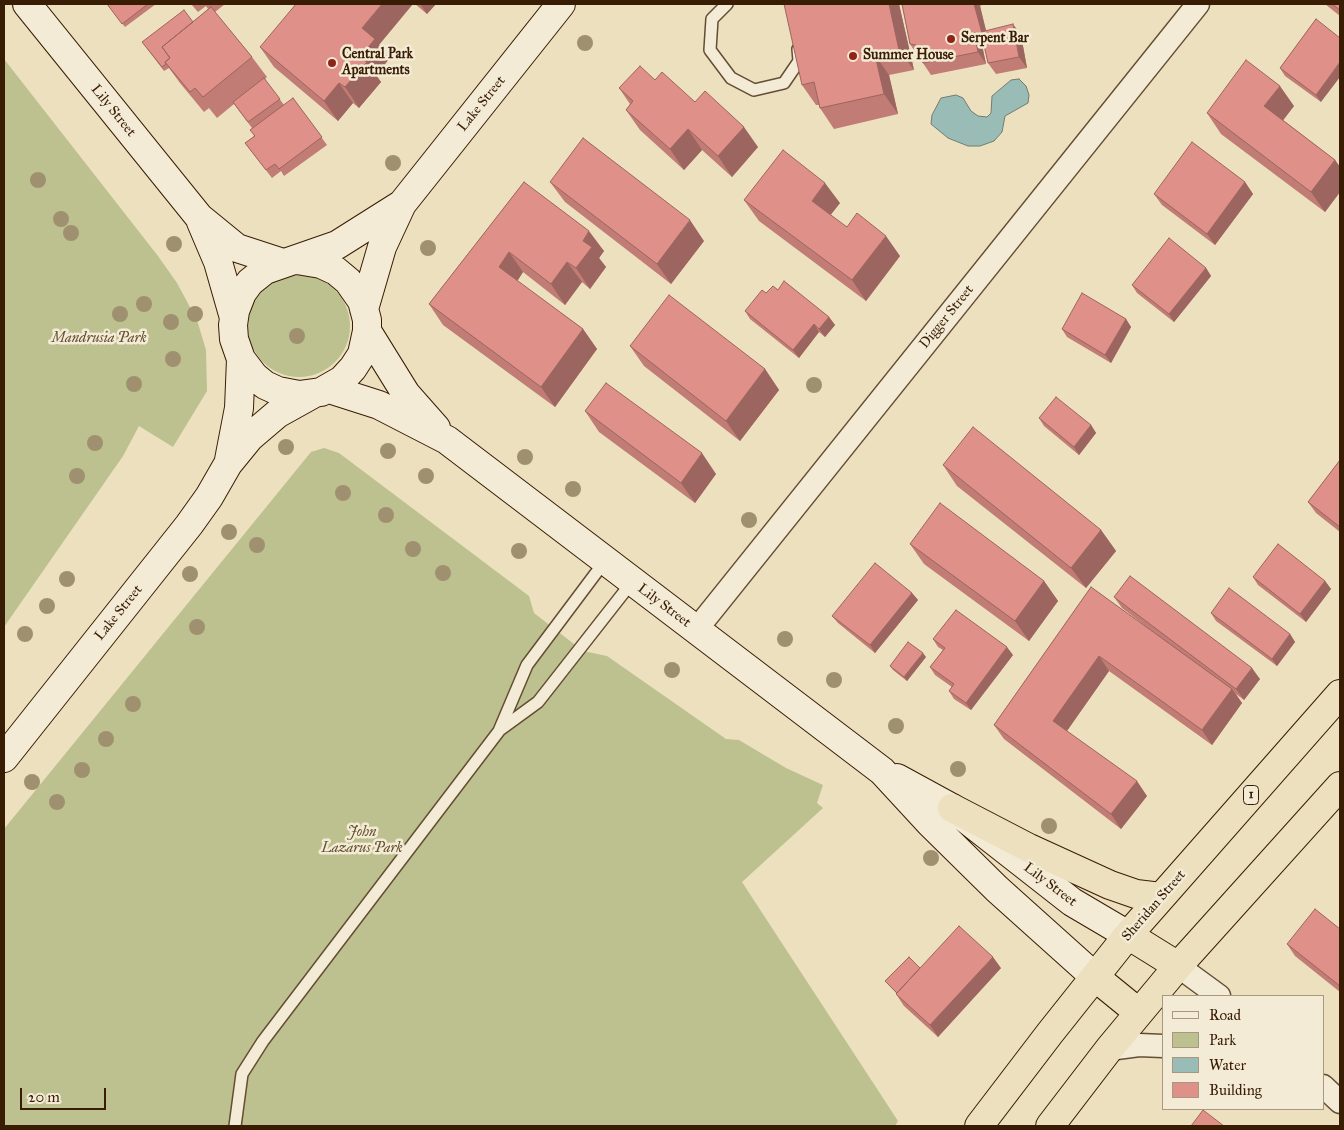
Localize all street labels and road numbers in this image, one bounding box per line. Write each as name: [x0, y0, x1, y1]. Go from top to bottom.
street label: Lake Street: [455, 73, 509, 135]
street label: Lily Street: [87, 82, 139, 140]
street label: Digger Street: [916, 282, 978, 352]
street label: Lily Street: [634, 581, 694, 631]
street label: Lake Street: [92, 582, 146, 644]
road number: 1: [1244, 786, 1258, 804]
street label: Lily Street: [1020, 860, 1080, 910]
street label: Sheridan Street: [1118, 867, 1190, 945]

